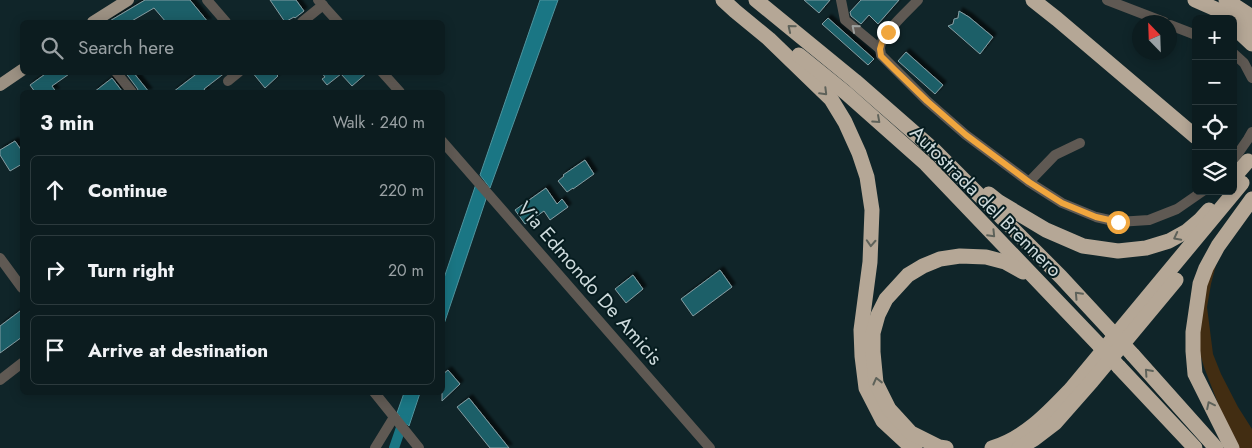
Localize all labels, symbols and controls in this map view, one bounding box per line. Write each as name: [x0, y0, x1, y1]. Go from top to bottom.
north arrow: [1132, 15, 1177, 60]
map controls: [1192, 15, 1237, 195]
button: +: [1192, 15, 1237, 60]
search box: [20, 20, 445, 75]
route end: [877, 21, 900, 44]
one-way arrow: [851, 24, 860, 33]
one-way arrow: [788, 25, 797, 34]
icon: search: [38, 34, 66, 62]
text: Search here: [78, 34, 174, 61]
button: −: [1192, 60, 1237, 105]
one-way arrow: [818, 86, 827, 95]
button: locate: [1192, 105, 1237, 150]
text: 3 min: [40, 108, 94, 138]
text: Walk · 240 m: [333, 111, 425, 134]
one-way arrow: [871, 114, 880, 123]
street label: Autostrada del Brennero: [903, 119, 1068, 284]
button: layers: [1192, 150, 1237, 195]
icon: ahead: [41, 176, 69, 204]
text: Continue: [88, 177, 167, 204]
text: 220 m: [379, 179, 424, 202]
street label: Via Edmondo De Amicis: [510, 195, 669, 372]
route start: [1107, 211, 1130, 234]
one-way arrow: [986, 228, 995, 237]
one-way arrow: [1173, 231, 1182, 241]
one-way arrow: [865, 239, 876, 247]
icon: right: [41, 256, 69, 284]
text: Turn right: [88, 257, 174, 284]
text: 20 m: [388, 259, 424, 282]
one-way arrow: [1074, 291, 1083, 300]
icon: arrive: [41, 336, 69, 364]
text: Arrive at destination: [88, 337, 268, 364]
one-way arrow: [1145, 369, 1154, 378]
one-way arrow: [873, 378, 883, 386]
one-way arrow: [1206, 401, 1216, 410]

